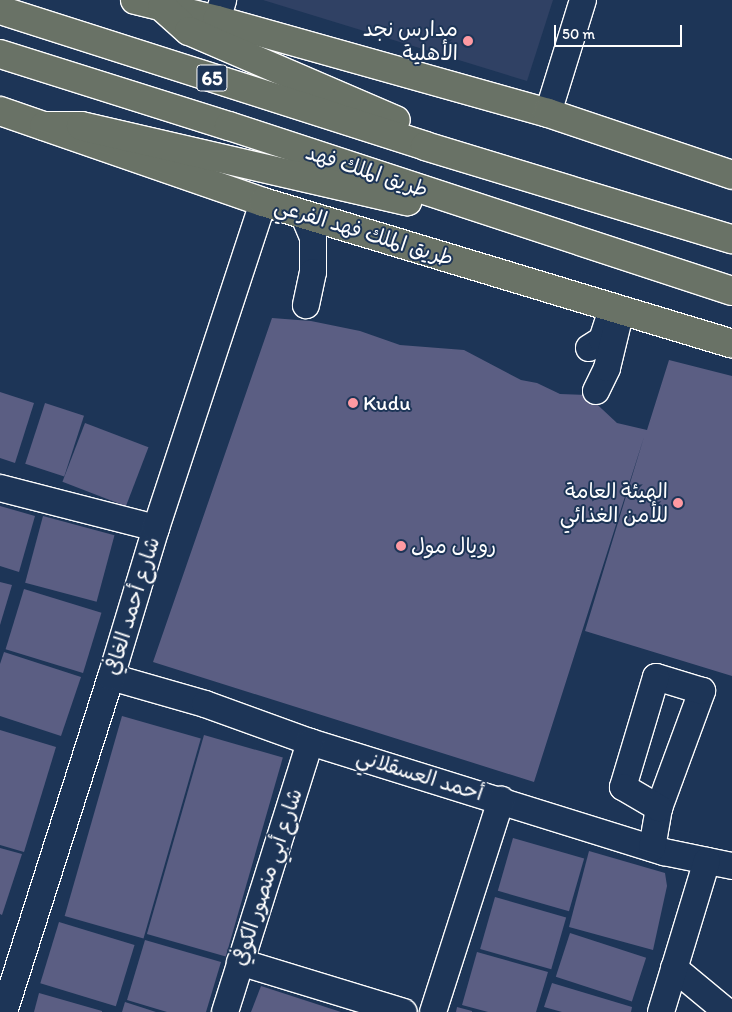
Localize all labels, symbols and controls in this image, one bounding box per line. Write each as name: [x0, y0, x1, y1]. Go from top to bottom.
scale bar: [557, 15, 684, 47]
place label: مدارس نجد الأهلية: [363, 16, 458, 66]
text: 50 m: [562, 25, 595, 43]
marker: مدارس نجد الأهلية: [462, 35, 474, 47]
road number: 65: [196, 60, 228, 96]
street label: طريق الملك فهد: [303, 139, 431, 203]
street label: طريق الملك فهد الفرعي: [272, 193, 456, 271]
place label: Kudu: [363, 390, 411, 416]
marker: Kudu: [347, 397, 359, 409]
place label: الهيئة العامة للأمن الغذائي: [560, 478, 668, 528]
marker: الهيئة العامة للأمن الغذائي: [672, 497, 684, 509]
place label: رويال مول: [411, 533, 496, 559]
street label: شارع أحمد الغافي: [99, 534, 165, 678]
marker: رويال مول: [395, 540, 407, 552]
street label: أحمد العسقلاني: [354, 744, 486, 806]
street label: شارع أبي منصور الكوفي: [226, 785, 308, 969]

